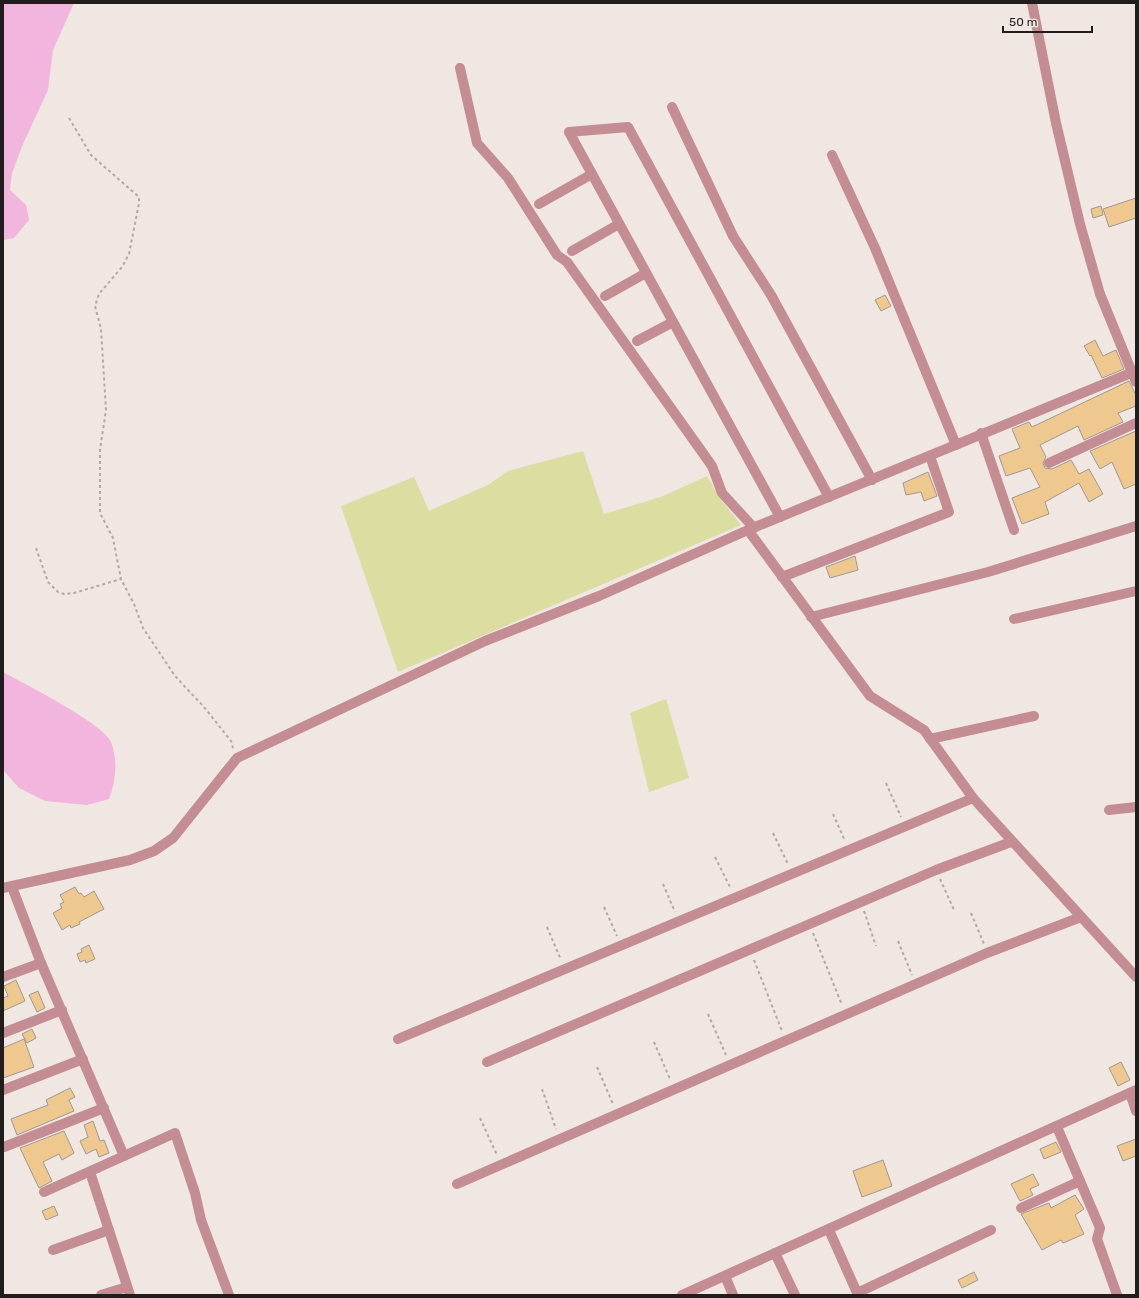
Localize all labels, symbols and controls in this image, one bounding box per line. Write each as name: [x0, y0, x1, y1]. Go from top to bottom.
scale bar: [1003, 8, 1092, 34]
text: 50 m: [1009, 15, 1037, 29]

